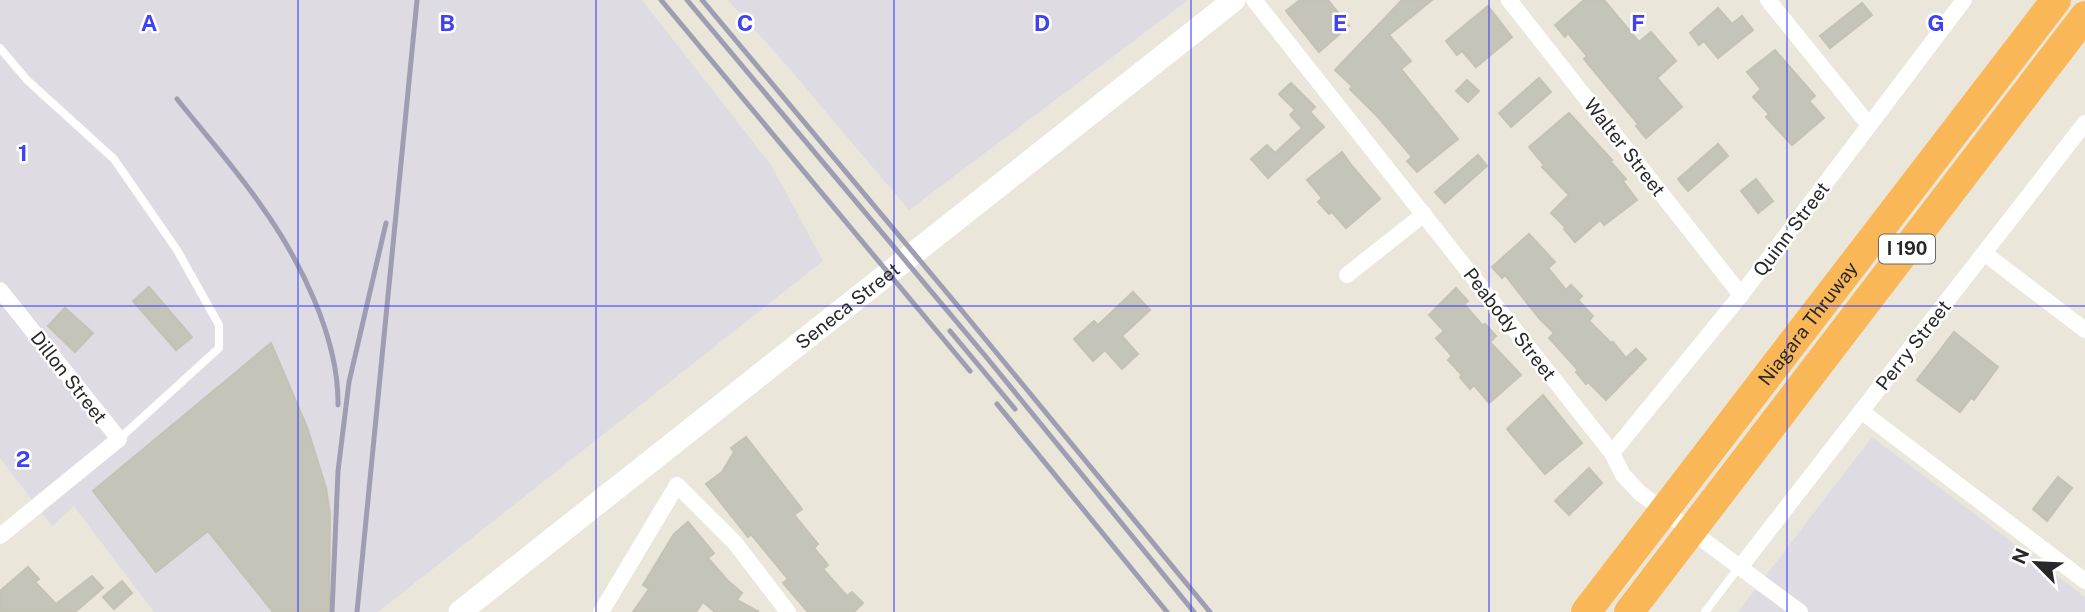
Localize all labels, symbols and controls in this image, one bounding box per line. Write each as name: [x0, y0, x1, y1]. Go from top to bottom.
text: A: [141, 9, 158, 36]
text: B: [439, 9, 455, 36]
text: C: [737, 9, 753, 36]
text: D: [1034, 9, 1050, 36]
text: E: [1333, 9, 1347, 36]
text: F: [1631, 9, 1645, 36]
text: G: [1927, 9, 1945, 36]
street label: Walter Street: [1580, 94, 1670, 200]
text: 1: [18, 139, 28, 166]
street label: Quinn Street: [1748, 178, 1834, 280]
road number: I 190: [1879, 234, 1935, 264]
street label: Niagara Thruway: [1753, 257, 1862, 389]
street label: Seneca Street: [791, 258, 904, 353]
street label: Peabody Street: [1459, 263, 1561, 385]
street label: Perry Street: [1871, 296, 1955, 394]
street label: Dillon Street: [26, 327, 112, 427]
text: 2: [16, 445, 30, 472]
north arrow: [2001, 528, 2071, 598]
text: N: [2007, 545, 2034, 567]

